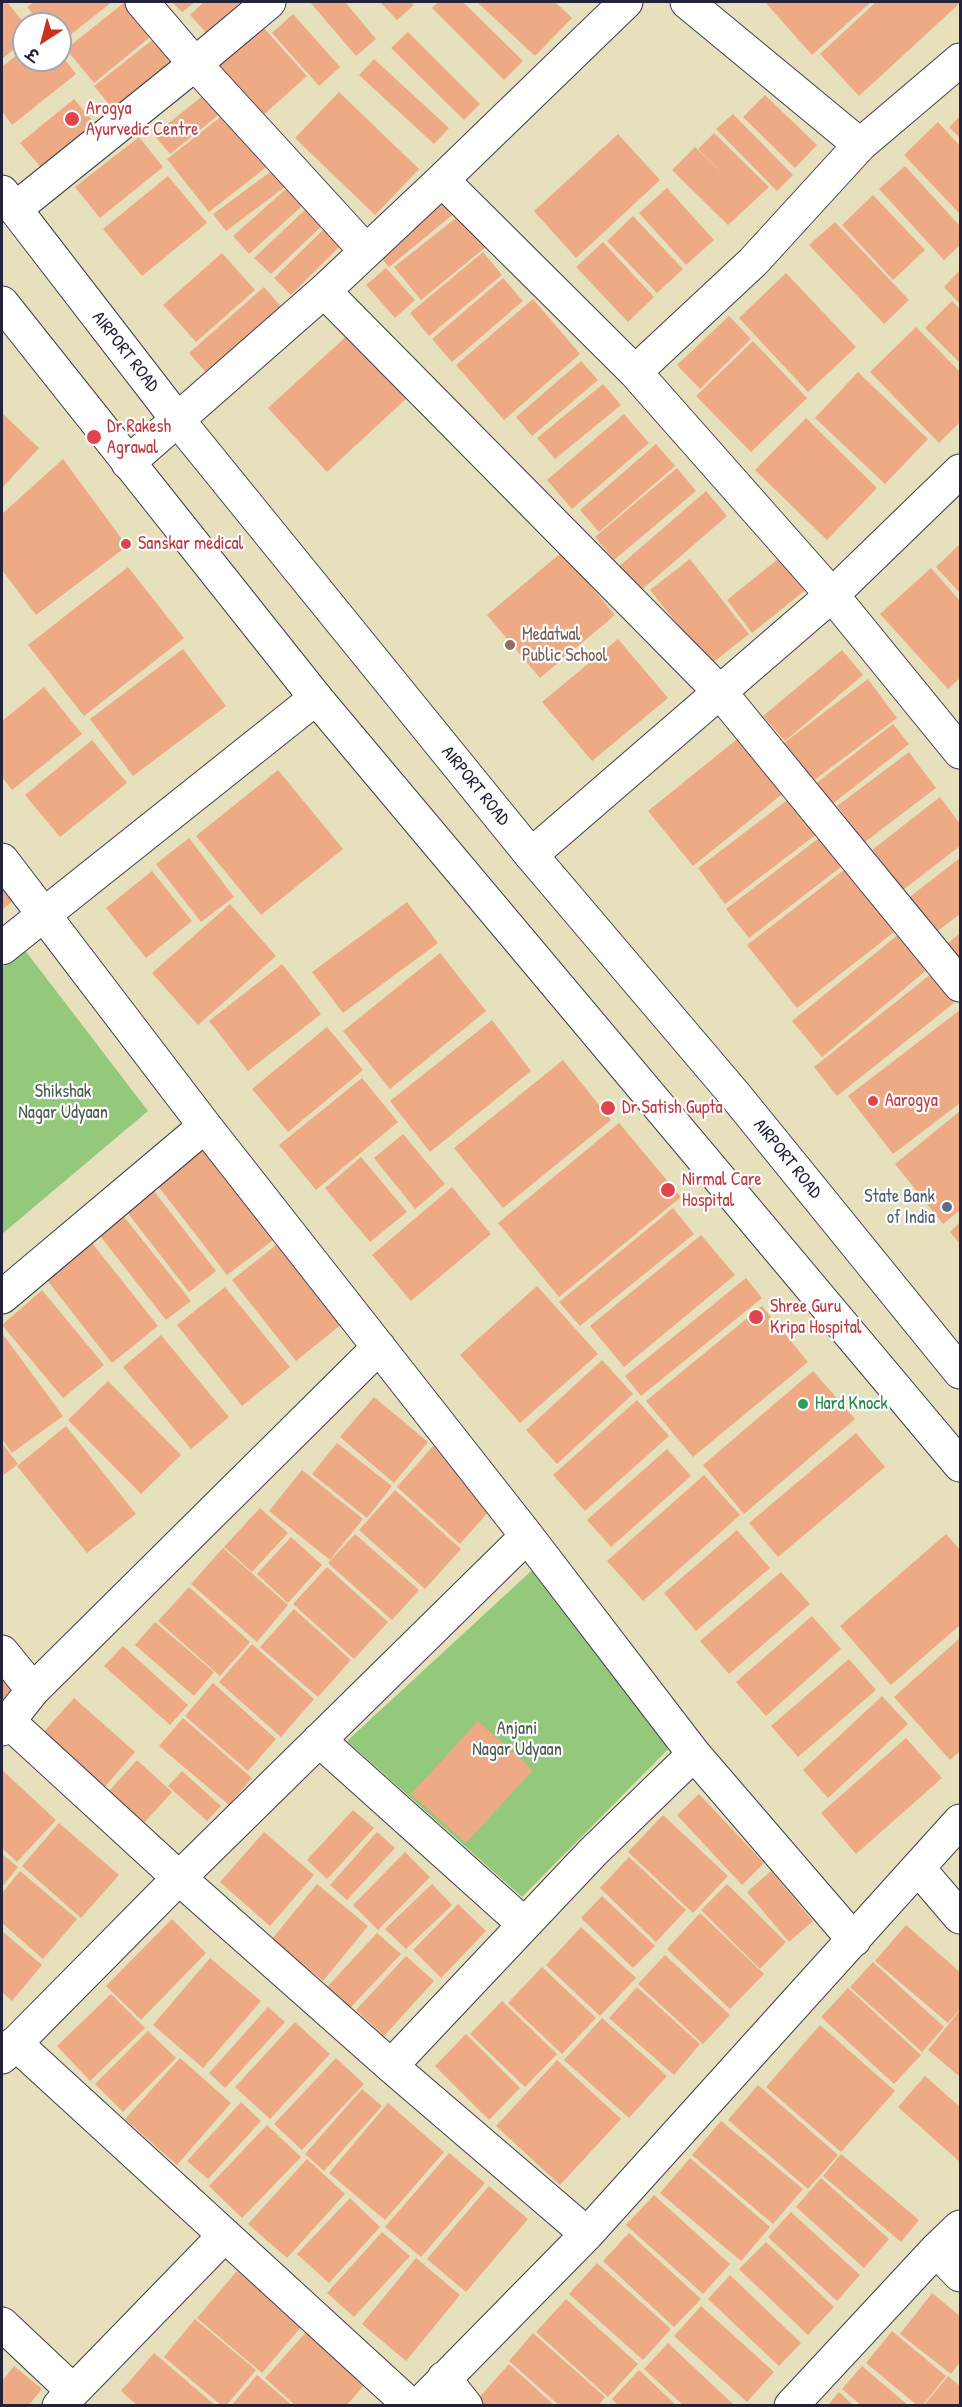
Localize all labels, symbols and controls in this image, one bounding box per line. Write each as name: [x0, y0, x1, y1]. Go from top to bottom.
north arrow: [12, 12, 72, 72]
text: उ: [22, 43, 43, 67]
place label: Arogya Ayurvedic Centre: [86, 98, 199, 140]
marker: Arogya Ayurvedic Centre: [63, 110, 81, 128]
street label: AIRPORT ROAD: [87, 307, 163, 397]
place label: Dr Rakesh Agrawal: [107, 416, 171, 458]
marker: Dr Rakesh Agrawal: [85, 428, 103, 446]
place label: Sanskar medical: [138, 533, 243, 555]
marker: Sanskar medical: [119, 537, 133, 551]
place label: Medatwal Public School: [522, 624, 607, 666]
marker: Medatwal Public School: [503, 638, 517, 652]
street label: AIRPORT ROAD: [436, 742, 514, 830]
park label: Shikshak Nagar Udyaan: [18, 1081, 108, 1124]
place label: Aarogya: [885, 1090, 938, 1112]
marker: Aarogya: [866, 1094, 880, 1108]
place label: Dr Satish Gupta: [622, 1097, 723, 1119]
marker: Dr Satish Gupta: [599, 1099, 617, 1117]
street label: AIRPORT ROAD: [748, 1115, 826, 1203]
place label: Nirmal Care Hospital: [682, 1169, 762, 1212]
marker: Nirmal Care Hospital: [659, 1181, 677, 1199]
place label: State Bank of India: [864, 1186, 935, 1228]
marker: State Bank of India: [940, 1200, 954, 1214]
place label: Shree Guru Kripa Hospital: [770, 1296, 862, 1338]
marker: Shree Guru Kripa Hospital: [747, 1308, 765, 1326]
place label: Hard Knock: [815, 1393, 888, 1415]
marker: Hard Knock: [796, 1397, 810, 1411]
park label: Anjani Nagar Udyaan: [472, 1718, 562, 1760]

